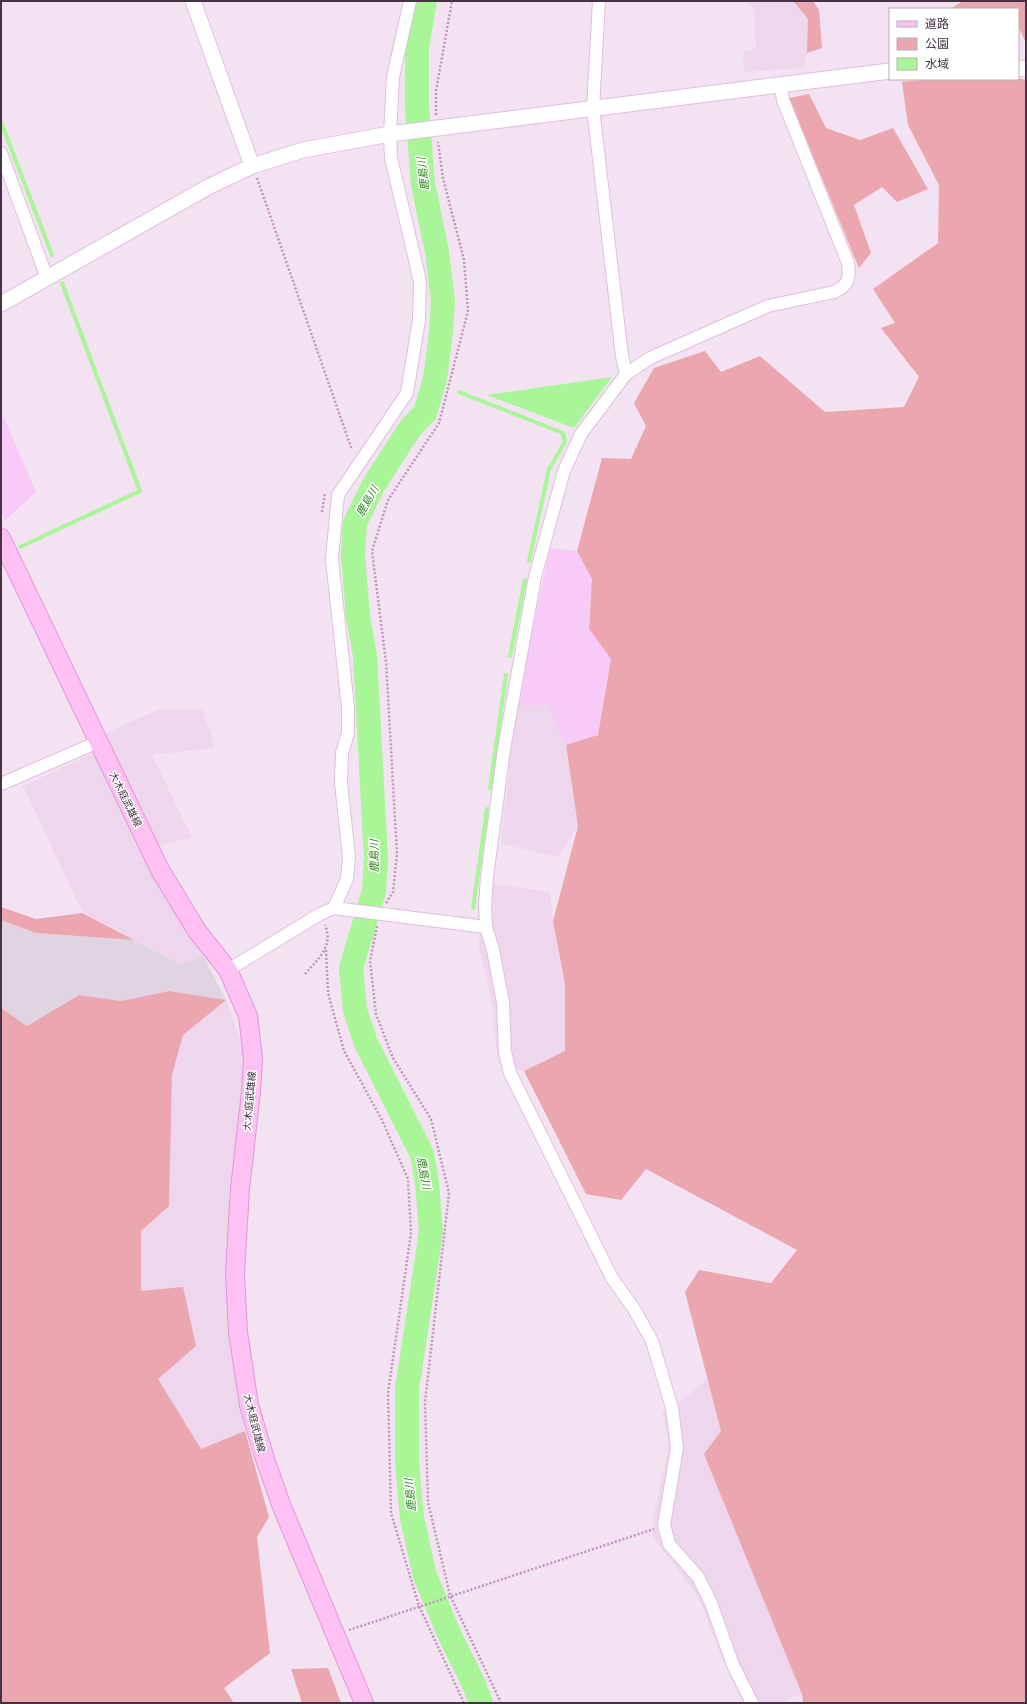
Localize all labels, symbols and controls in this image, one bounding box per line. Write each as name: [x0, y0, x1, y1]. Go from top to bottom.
legend: [889, 8, 1019, 80]
text: 道路: [925, 16, 949, 31]
text: 公園: [925, 36, 949, 51]
text: 水域: [925, 56, 949, 71]
water label: 鹿島川: [414, 156, 432, 191]
water label: 鹿島川: [353, 482, 382, 519]
street label: 大木庭武雄線: [107, 769, 145, 829]
water label: 鹿島川: [367, 839, 381, 873]
street label: 大木庭武雄線: [240, 1071, 259, 1131]
water label: 鹿島川: [414, 1156, 434, 1191]
street label: 大木庭武雄線: [241, 1392, 268, 1454]
water label: 鹿島川: [402, 1477, 418, 1512]

